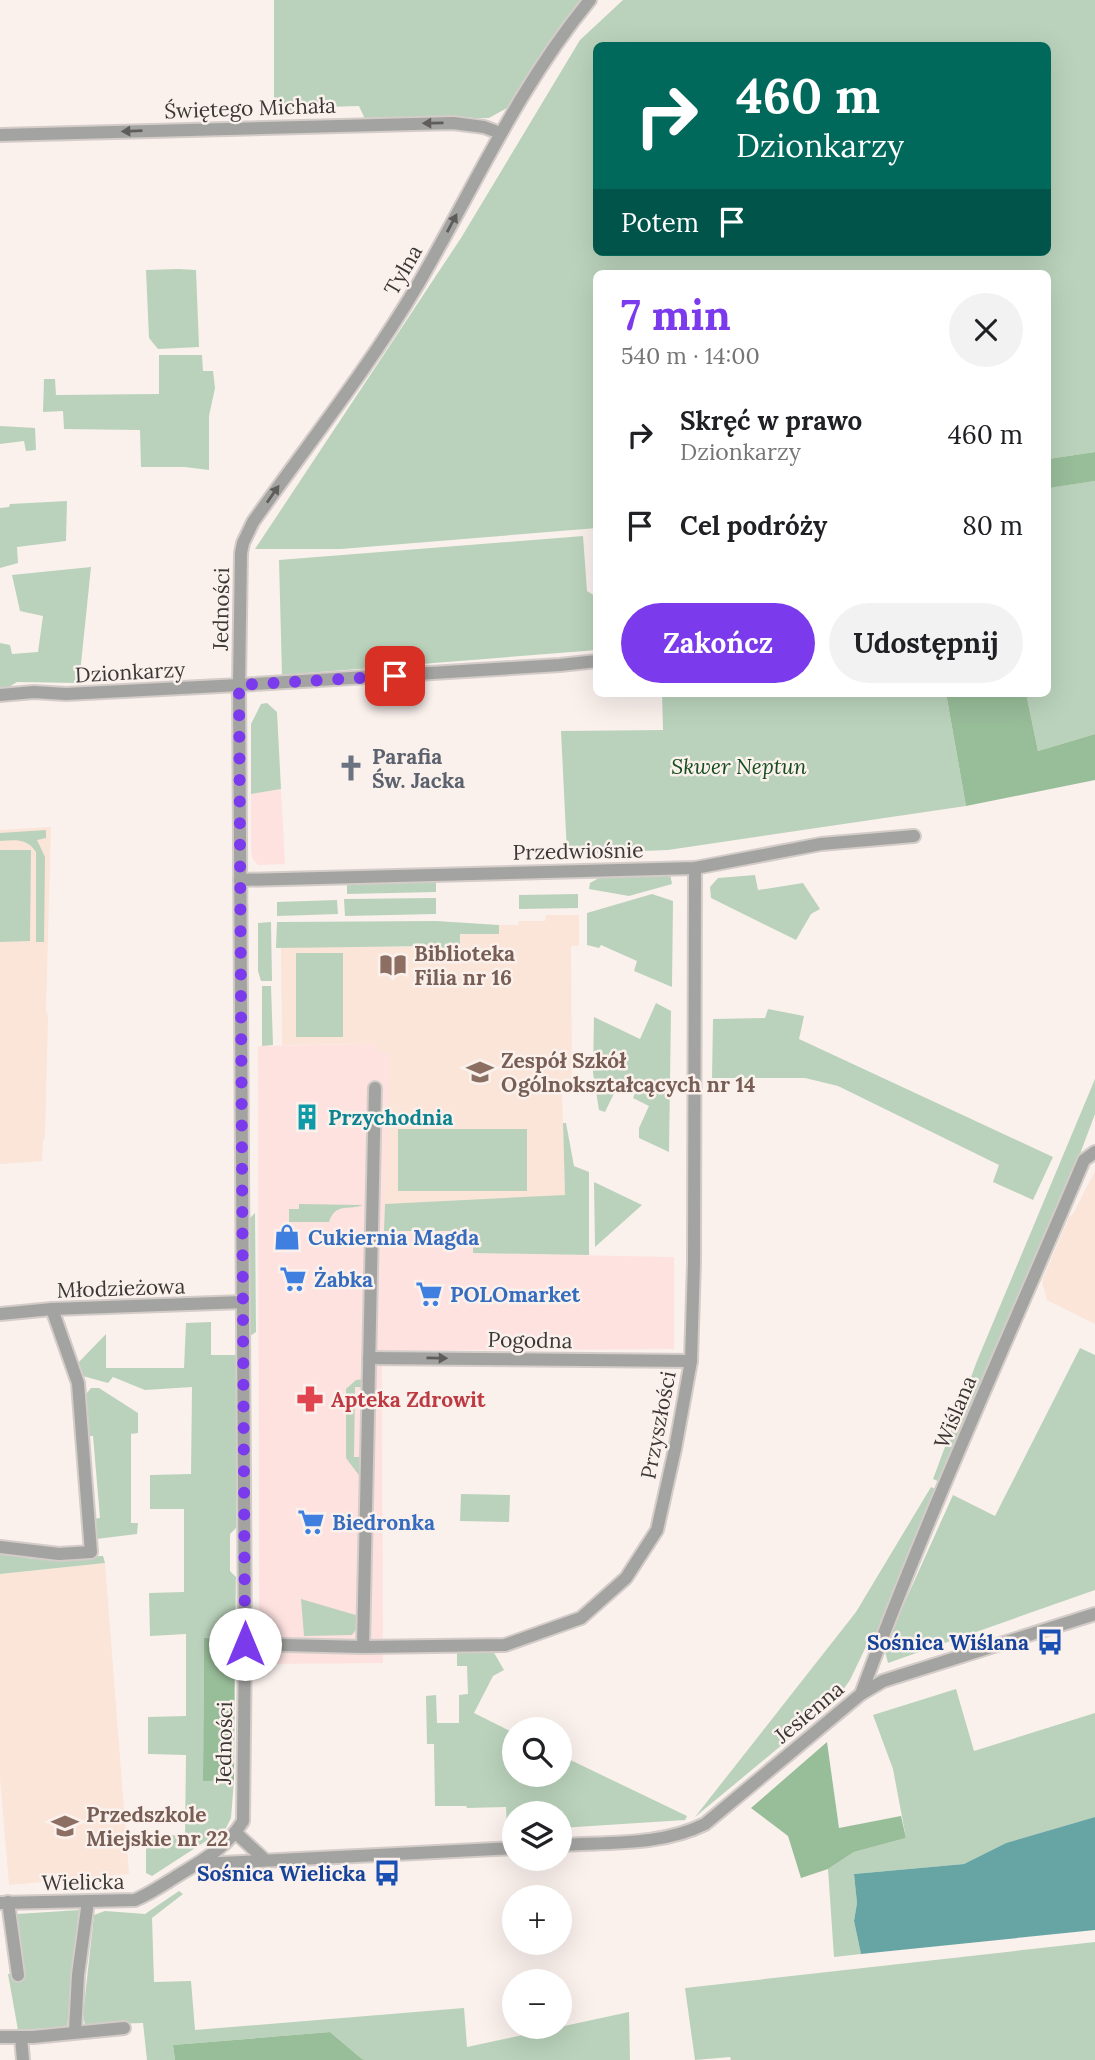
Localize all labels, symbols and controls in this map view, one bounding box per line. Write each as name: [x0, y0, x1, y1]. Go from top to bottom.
text: 460 m: [736, 64, 880, 126]
icon: right: [621, 70, 712, 161]
street label: Świętego Michała: [164, 92, 336, 124]
one-way arrow: [422, 117, 444, 129]
text: Dzionkarzy: [736, 125, 904, 166]
one-way arrow: [121, 126, 143, 137]
icon: arrive: [713, 203, 751, 241]
text: Potem: [621, 206, 699, 239]
one-way arrow: [446, 213, 458, 232]
street label: Tylna: [378, 240, 428, 300]
text: 7 min: [621, 288, 731, 342]
button: close: [949, 293, 1023, 367]
text: 540 m · 14:00: [621, 341, 760, 370]
text: Skręć w prawo: [680, 404, 862, 437]
icon: right: [621, 416, 659, 454]
text: 460 m: [948, 418, 1023, 451]
text: Dzionkarzy: [680, 437, 801, 466]
one-way arrow: [266, 485, 280, 503]
icon: arrive: [621, 507, 659, 545]
text: Cel podróży: [680, 509, 827, 542]
text: 80 m: [962, 509, 1023, 542]
street label: Jedności: [207, 567, 235, 652]
button: Zakończ: [621, 603, 815, 683]
button: Udostępnij: [829, 603, 1023, 683]
pin: [365, 646, 425, 706]
street label: Dzionkarzy: [74, 656, 186, 688]
icon: arrive: [376, 657, 414, 695]
place label: Parafia Św. Jacka: [372, 743, 465, 794]
church icon: Parafia Św. Jacka: [336, 753, 366, 783]
park label: Skwer Neptun: [671, 753, 807, 780]
street label: Przedwiośnie: [512, 836, 644, 866]
place label: Biblioteka Filia nr 16: [414, 940, 515, 991]
library icon: Biblioteka Filia nr 16: [378, 950, 408, 980]
place label: Zespół Szkół Ogólnokształcących nr 14: [501, 1047, 756, 1098]
school or university icon: Zespół Szkół Ogólnokształcących nr 14: [465, 1057, 495, 1087]
building icon: Przychodnia: [292, 1102, 322, 1132]
place label: Przychodnia: [328, 1104, 453, 1131]
shop icon: Cukiernia Magda: [272, 1222, 302, 1252]
place label: Cukiernia Magda: [308, 1224, 479, 1251]
supermarket icon: Żabka: [278, 1264, 308, 1294]
place label: Żabka: [314, 1266, 373, 1293]
street label: Młodzieżowa: [56, 1272, 186, 1304]
supermarket icon: POLOmarket: [414, 1279, 444, 1309]
place label: POLOmarket: [450, 1281, 581, 1308]
street label: Pogodna: [487, 1326, 573, 1354]
one-way arrow: [426, 1353, 448, 1364]
street label: Przyszłości: [634, 1369, 682, 1481]
street label: Wiślana: [928, 1371, 982, 1452]
pharmacy icon: Apteka Zdrowit: [295, 1384, 325, 1414]
place label: Apteka Zdrowit: [331, 1386, 486, 1413]
supermarket icon: Biedronka: [296, 1507, 326, 1537]
place label: Biedronka: [332, 1509, 435, 1536]
position arrow: [208, 1607, 282, 1681]
bus stop icon: Sośnica Wiślana: [1035, 1627, 1065, 1657]
place label: Sośnica Wiślana: [867, 1629, 1029, 1656]
street label: Jesienna: [768, 1675, 849, 1749]
street label: Jedności: [210, 1701, 238, 1786]
map controls: [502, 1717, 572, 2039]
button: search: [502, 1717, 572, 1787]
place label: Przedszkole Miejskie nr 22: [86, 1801, 228, 1852]
button: layers: [502, 1801, 572, 1871]
school or university icon: Przedszkole Miejskie nr 22: [50, 1811, 80, 1841]
bus stop icon: Sośnica Wielicka: [372, 1858, 402, 1888]
place label: Sośnica Wielicka: [197, 1860, 366, 1887]
street label: Wielicka: [41, 1868, 125, 1896]
button: +: [502, 1885, 572, 1955]
button: −: [502, 1969, 572, 2039]

